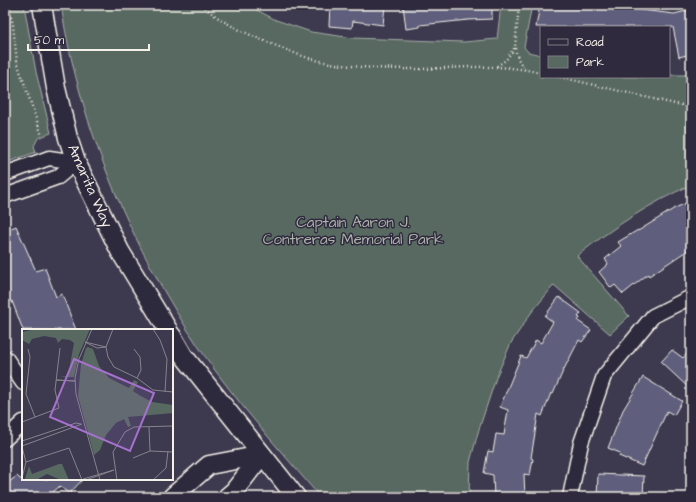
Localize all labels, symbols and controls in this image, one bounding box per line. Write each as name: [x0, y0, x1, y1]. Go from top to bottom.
scale bar: [28, 26, 149, 52]
legend: [540, 26, 670, 78]
text: 50 m: [34, 32, 65, 49]
text: Road: [576, 34, 604, 51]
text: Park: [576, 54, 604, 71]
street label: Amarita Way: [61, 141, 118, 231]
park label: Captain Aaron J. Contreras Memorial Park: [263, 212, 443, 250]
inset map: [22, 329, 173, 480]

